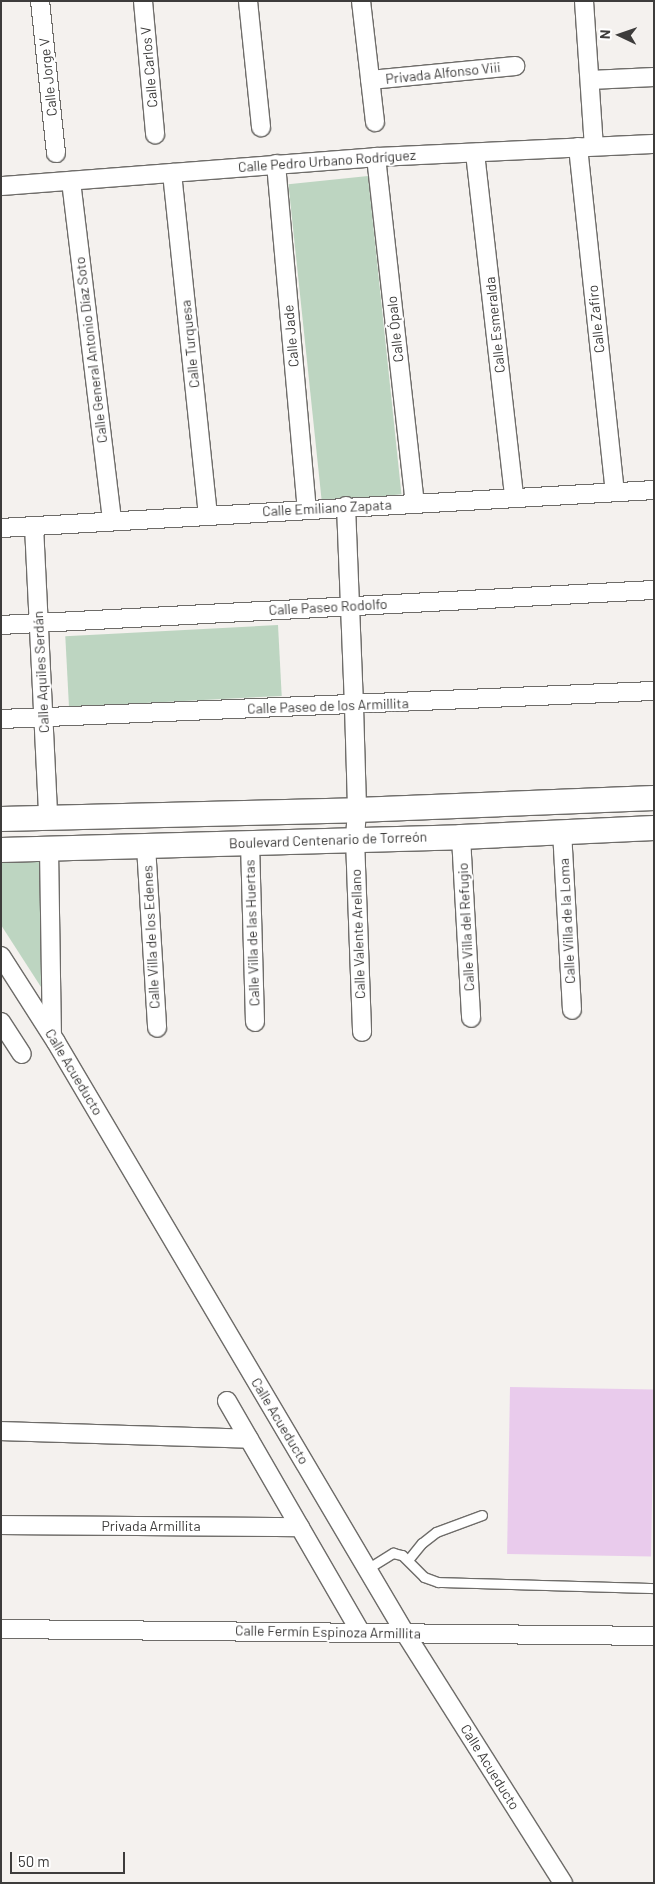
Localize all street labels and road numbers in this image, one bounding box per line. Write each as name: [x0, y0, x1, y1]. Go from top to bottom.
street label: Calle Carlos V: [137, 26, 161, 108]
street label: Calle Jorge V: [36, 37, 60, 117]
street label: Privada Alfonso Viii: [385, 59, 501, 87]
street label: Calle Pedro Urbano Rodríguez: [238, 146, 416, 176]
street label: Calle General Antonio Díaz Soto: [71, 256, 111, 444]
street label: Calle Esmeralda: [482, 276, 508, 374]
street label: Calle Zafiro: [584, 284, 608, 354]
street label: Calle Ópalo: [383, 295, 407, 363]
street label: Calle Turquesa: [177, 299, 203, 389]
street label: Calle Jade: [280, 304, 302, 368]
street label: Calle Emiliano Zapata: [262, 496, 392, 520]
street label: Calle Paseo Rodolfo: [268, 596, 388, 618]
street label: Calle Aquiles Serdán: [29, 610, 53, 734]
street label: Calle Paseo de los Armillita: [247, 695, 409, 717]
street label: Boulevard Centenario de Torreón: [229, 828, 427, 852]
street label: Calle Villa de la Loma: [555, 858, 579, 984]
street label: Calle Villa de las Huertas: [241, 859, 263, 1007]
street label: Calle Villa del Refugio: [454, 862, 478, 992]
street label: Calle Villa de los Edenes: [139, 865, 163, 1009]
street label: Calle Valente Arellano: [347, 869, 369, 999]
street label: Calle Acueducto: [42, 1026, 106, 1118]
street label: Calle Acueducto: [248, 1375, 312, 1467]
street label: Privada Armillita: [101, 1518, 201, 1534]
street label: Calle Fermín Espinoza Armillita: [235, 1622, 421, 1642]
street label: Calle Acueducto: [457, 1721, 523, 1813]

